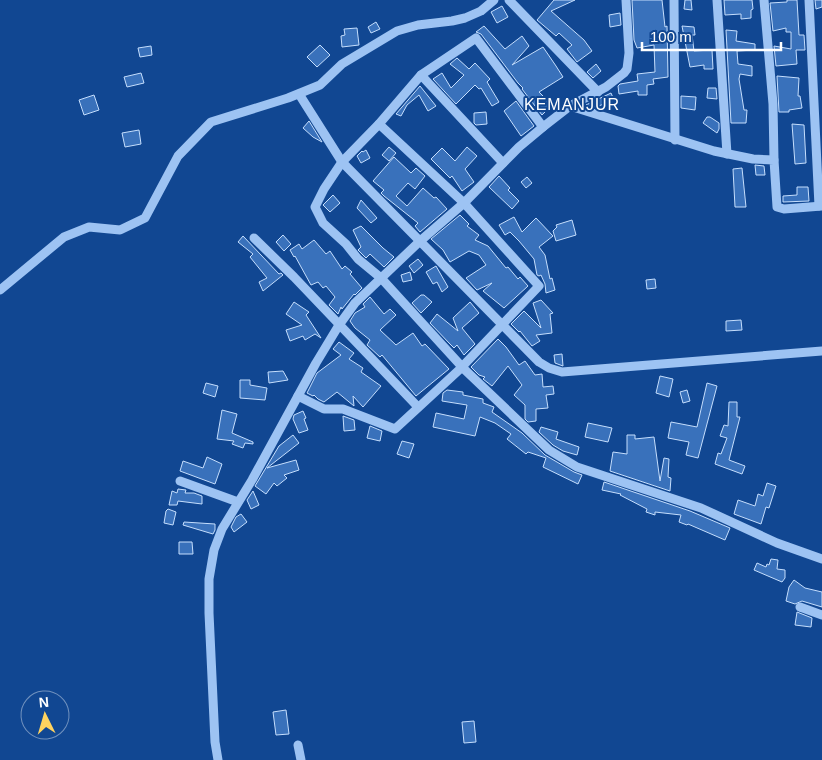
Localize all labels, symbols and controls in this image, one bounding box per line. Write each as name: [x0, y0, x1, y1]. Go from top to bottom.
scale bar: [642, 20, 781, 52]
text: 100 m: [650, 28, 692, 45]
district label: KEMANJUR: [524, 96, 620, 113]
north arrow: [20, 690, 70, 740]
text: N: [38, 694, 50, 710]

